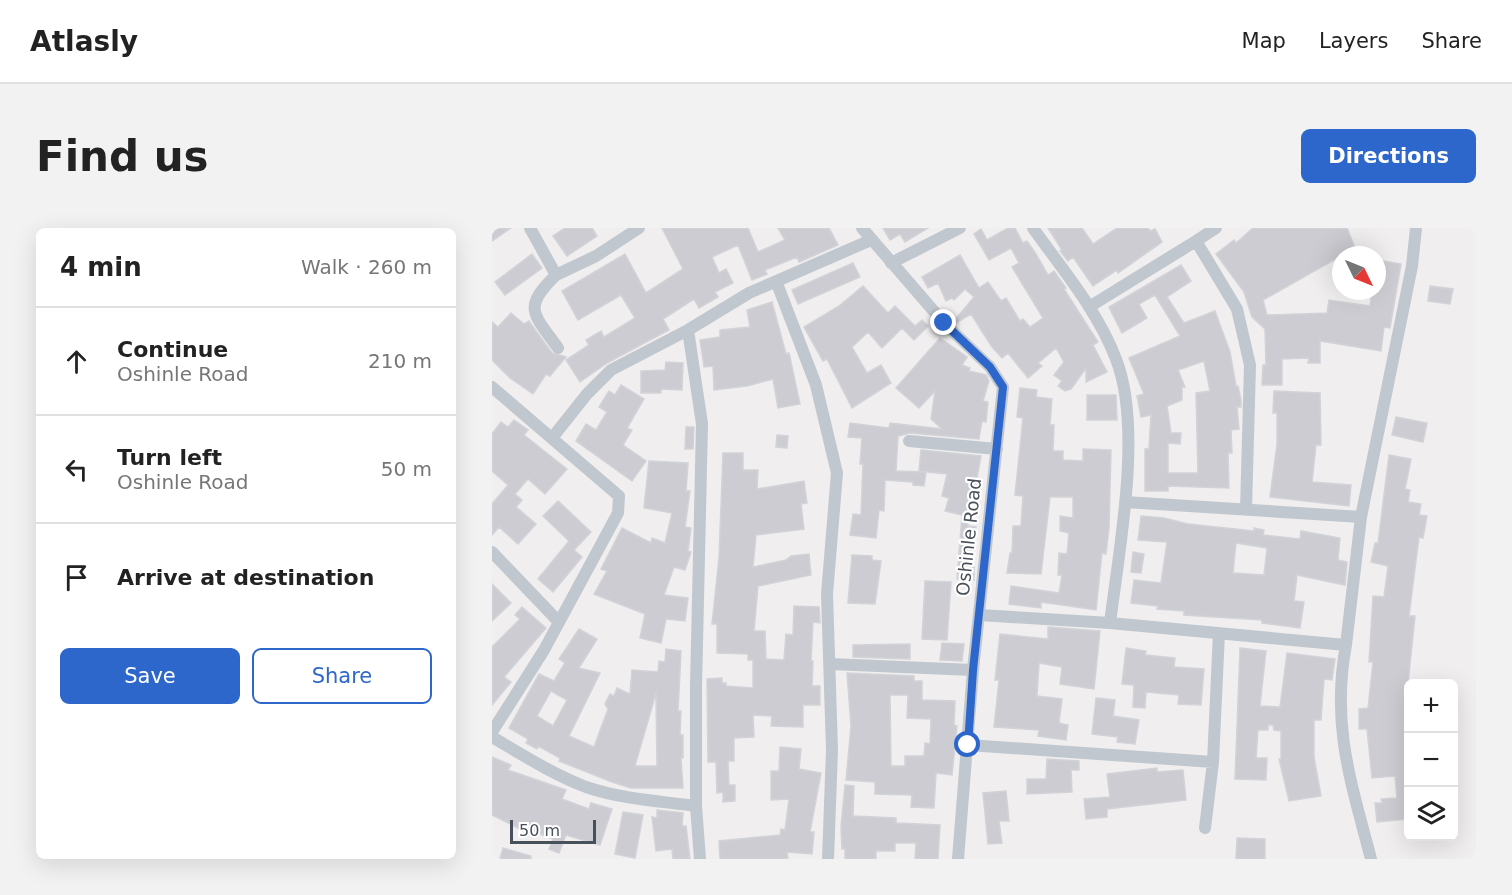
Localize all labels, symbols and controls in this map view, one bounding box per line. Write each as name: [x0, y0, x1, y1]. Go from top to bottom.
text: Atlasly: [30, 25, 138, 58]
text: Map: [1242, 29, 1286, 53]
text: Layers: [1319, 29, 1388, 53]
text: Share: [1421, 29, 1482, 53]
button: Directions: [1301, 129, 1476, 183]
text: Find us: [36, 132, 209, 181]
north arrow: [1332, 246, 1386, 300]
text: 4 min: [60, 252, 142, 282]
text: Walk · 260 m: [301, 255, 432, 279]
route end: [930, 309, 956, 335]
text: Continue: [117, 337, 228, 362]
icon: ahead: [60, 345, 93, 378]
text: 210 m: [368, 349, 432, 373]
text: Oshinle Road: [117, 362, 248, 386]
text: Turn left: [117, 445, 222, 470]
icon: left: [60, 453, 93, 486]
text: 50 m: [381, 457, 432, 481]
text: Oshinle Road: [117, 470, 248, 494]
street label: Oshinle Road: [952, 477, 985, 597]
icon: arrive: [60, 561, 93, 594]
text: Arrive at destination: [117, 565, 374, 590]
button: Save: [60, 648, 240, 704]
button: Share: [252, 648, 432, 704]
map controls: [1404, 679, 1458, 841]
button: +: [1404, 679, 1458, 733]
route start: [954, 731, 980, 757]
button: −: [1404, 733, 1458, 787]
button: layers: [1404, 787, 1458, 841]
scale bar: [510, 817, 596, 844]
text: 50 m: [519, 821, 560, 840]

